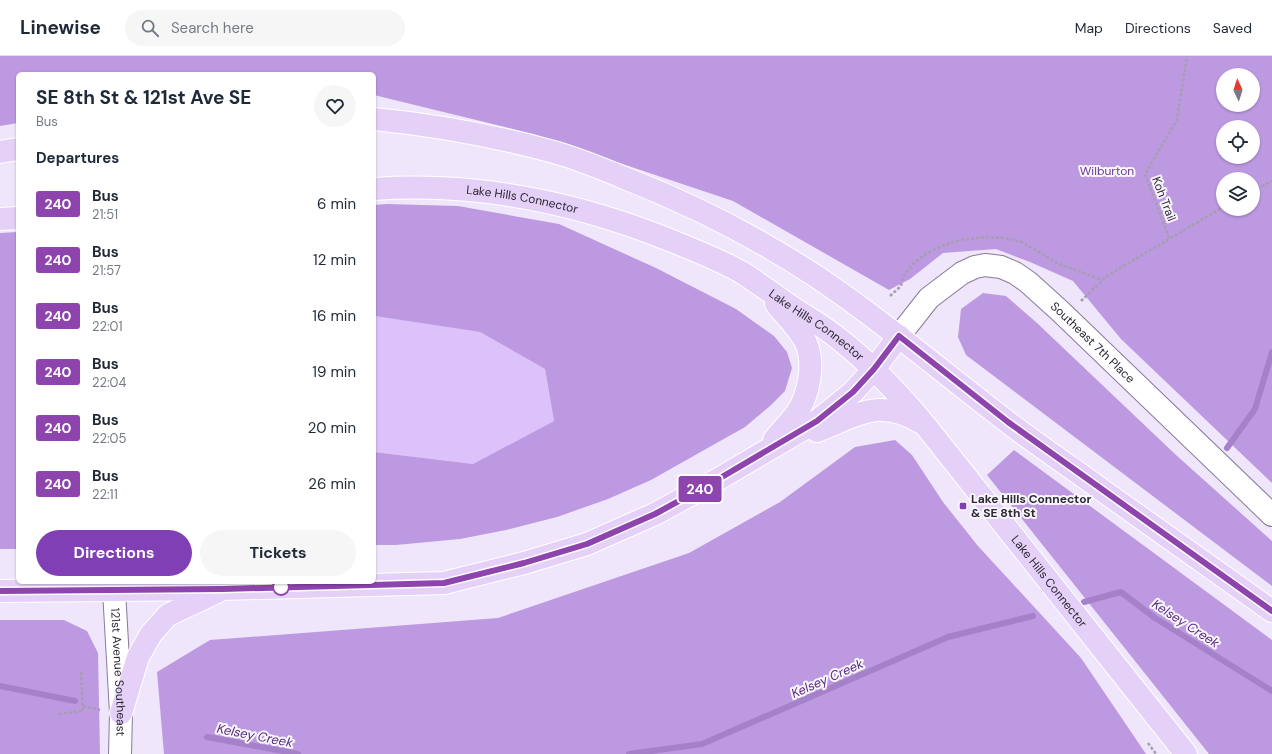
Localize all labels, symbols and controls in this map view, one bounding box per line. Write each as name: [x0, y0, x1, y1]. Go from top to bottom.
search box: [125, 10, 405, 46]
text: Linewise: [20, 15, 101, 40]
icon: search: [139, 17, 161, 39]
text: Search here: [171, 18, 254, 38]
text: Map: [1075, 19, 1103, 37]
text: Directions: [1125, 19, 1191, 37]
text: Saved: [1213, 19, 1252, 37]
north arrow: [1216, 68, 1260, 112]
map controls: [1216, 68, 1260, 216]
text: SE 8th St & 121st Ave SE: [36, 85, 251, 110]
button: heart: [314, 85, 356, 127]
text: Bus: [36, 113, 58, 130]
button: locate: [1216, 120, 1260, 164]
text: Departures: [36, 148, 119, 168]
park label: Wilburton: [1080, 163, 1134, 179]
button: layers: [1216, 172, 1260, 216]
street label: Koh Trail: [1148, 174, 1180, 224]
street label: Lake Hills Connector: [466, 182, 580, 217]
text: Bus: [92, 186, 119, 206]
text: 6 min: [317, 194, 356, 214]
text: 240: [45, 195, 71, 213]
text: 21:51: [92, 206, 118, 223]
text: Bus: [92, 242, 119, 262]
text: 12 min: [313, 250, 356, 270]
text: 240: [45, 251, 71, 269]
text: 21:57: [92, 262, 121, 279]
street label: Lake Hills Connector: [766, 285, 868, 365]
text: Bus: [92, 298, 119, 318]
street label: Southeast 7th Place: [1047, 298, 1138, 387]
text: 16 min: [312, 306, 356, 326]
text: 240: [45, 307, 71, 325]
text: 22:01: [92, 318, 123, 335]
text: Bus: [92, 354, 119, 374]
text: 19 min: [312, 362, 356, 382]
text: 240: [45, 363, 71, 381]
text: 22:04: [92, 374, 126, 391]
text: Bus: [92, 410, 119, 430]
text: 20 min: [308, 418, 356, 438]
text: 240: [45, 419, 71, 437]
text: 22:05: [92, 430, 126, 447]
text: Bus: [92, 466, 119, 486]
text: 26 min: [308, 474, 356, 494]
text: 240: [45, 475, 71, 493]
line badge: 240: [677, 476, 723, 502]
text: 240: [687, 480, 713, 498]
text: 22:11: [92, 486, 118, 503]
place label: Lake Hills Connector & SE 8th St: [971, 491, 1091, 521]
marker: Lake Hills Connector & SE 8th St: [958, 501, 968, 511]
button: Directions: [36, 530, 192, 576]
button: Tickets: [200, 530, 356, 576]
street label: Lake Hills Connector: [1008, 532, 1091, 631]
unlabelled marker: [272, 578, 290, 596]
water label: Kelsey Creek: [1149, 595, 1223, 652]
street label: 121st Avenue Southeast: [107, 607, 129, 737]
water label: Kelsey Creek: [788, 655, 866, 702]
water label: Kelsey Creek: [215, 720, 295, 751]

